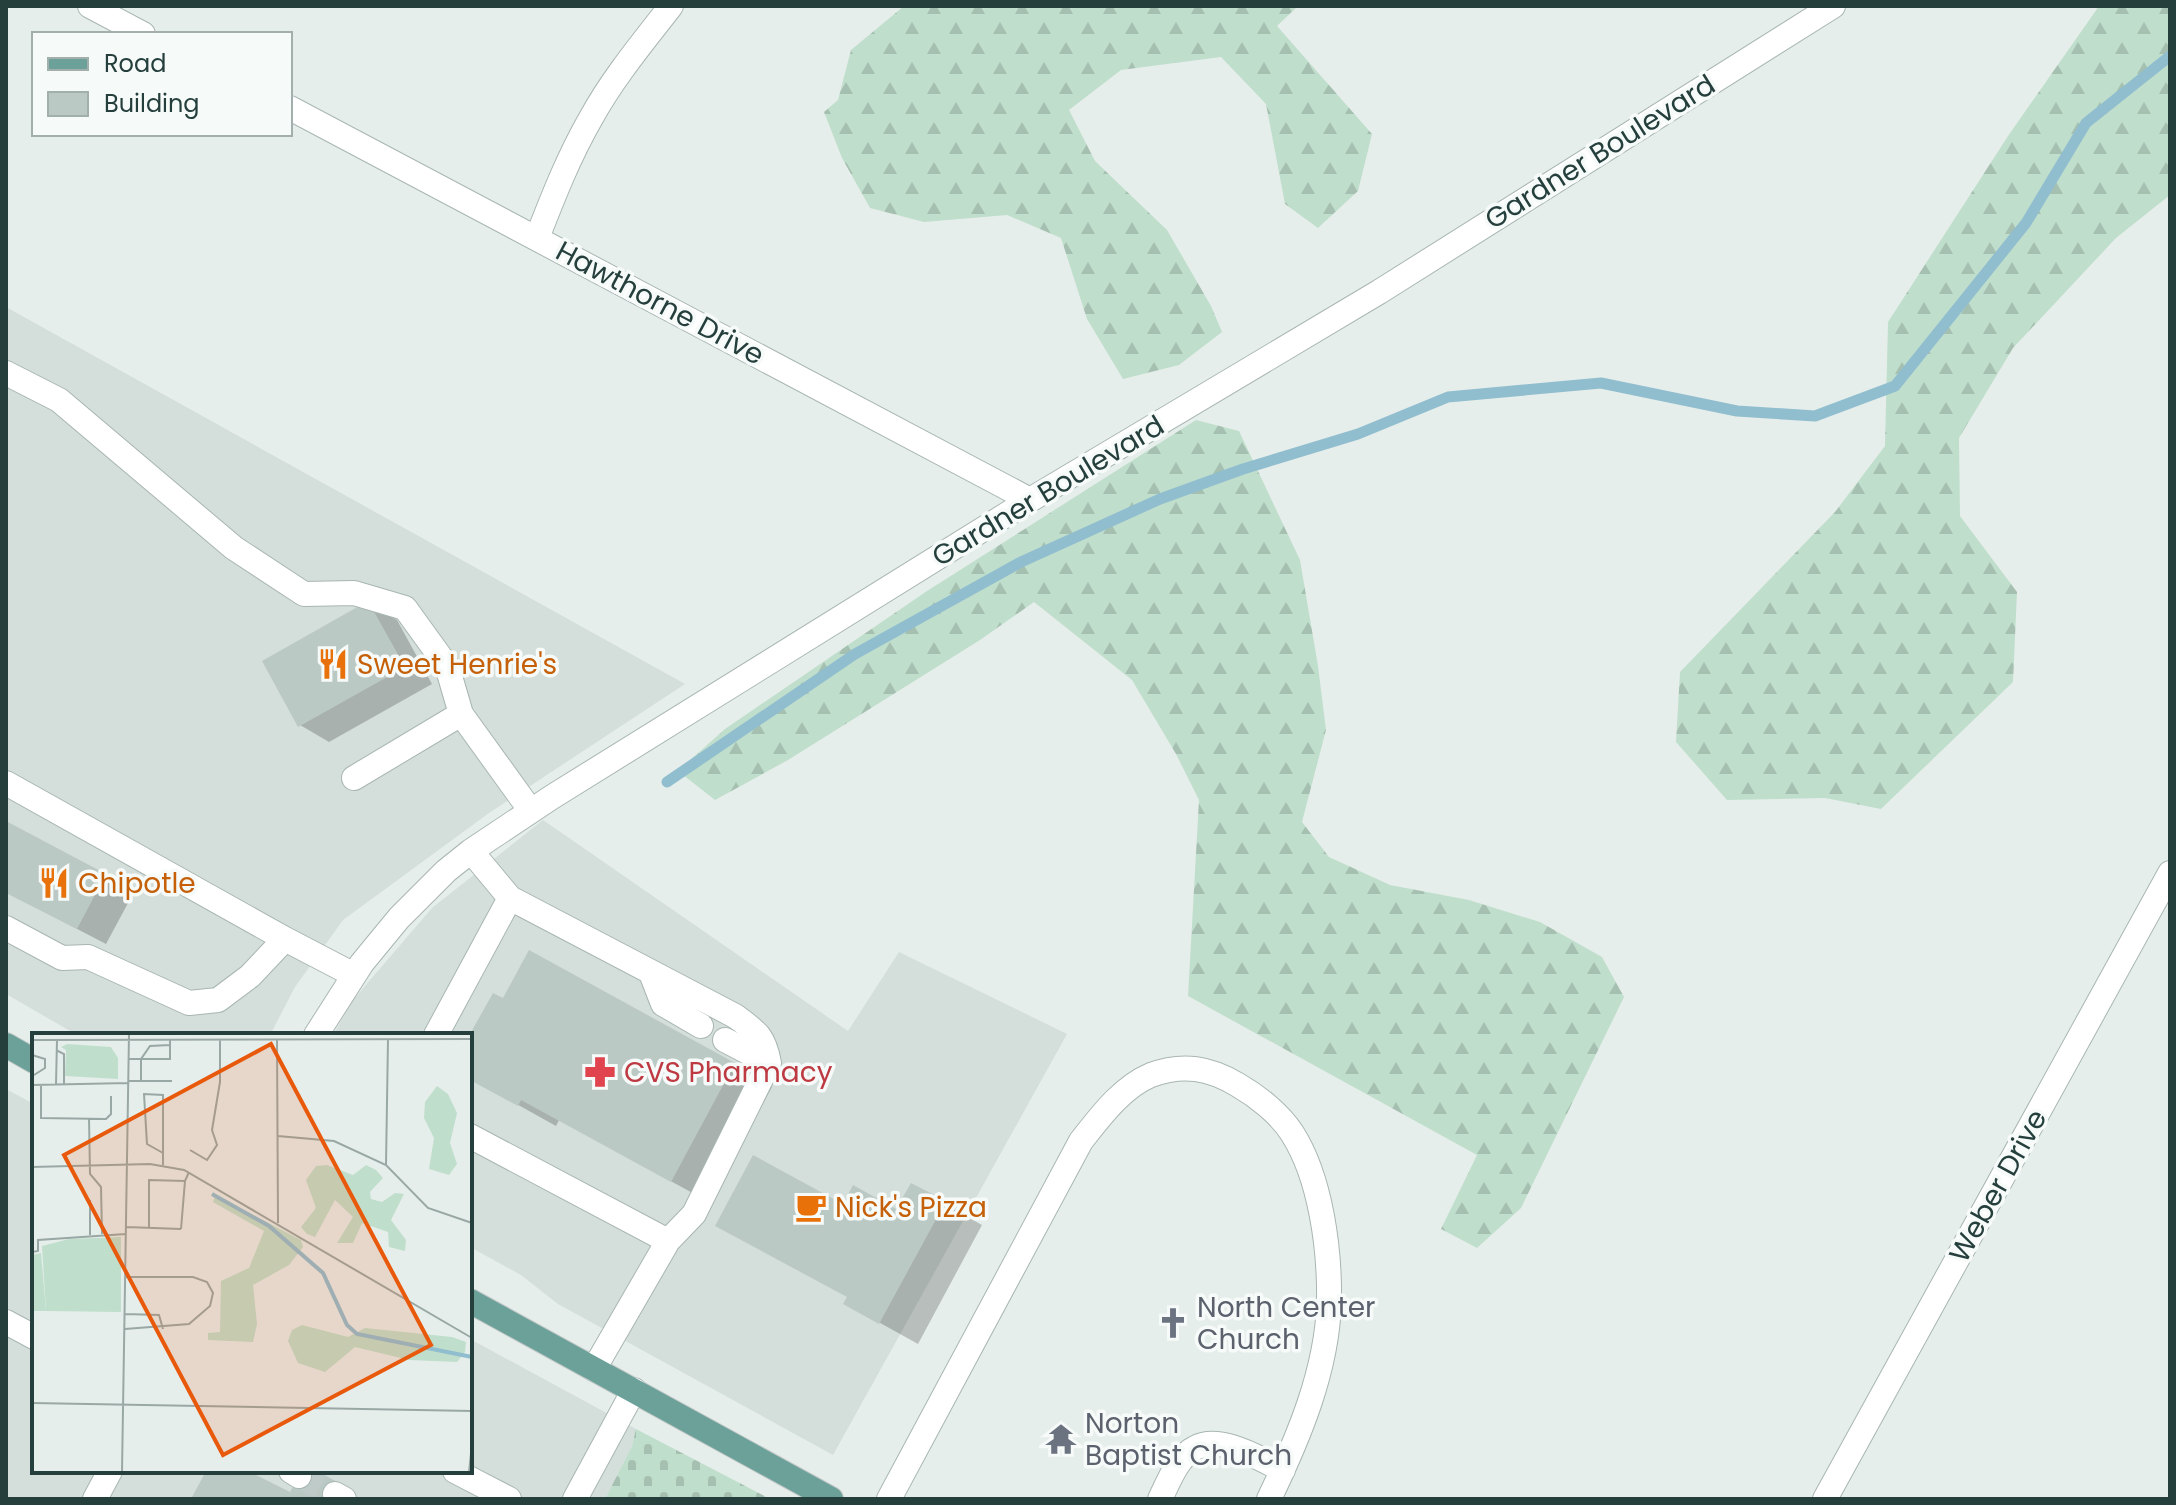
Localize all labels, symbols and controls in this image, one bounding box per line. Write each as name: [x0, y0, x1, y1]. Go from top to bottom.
legend: [32, 32, 292, 136]
text: Road: [104, 47, 166, 80]
street label: Gardner Boulevard: [1477, 65, 1723, 239]
text: Building: [104, 87, 200, 120]
street label: Hawthorne Drive: [549, 232, 771, 374]
street label: Gardner Boulevard: [925, 406, 1171, 576]
place label: Sweet Henrie's: [357, 645, 557, 684]
restaurant icon: Sweet Henrie's: [316, 647, 350, 681]
place label: Chipotle: [78, 864, 196, 903]
restaurant icon: Chipotle: [37, 866, 71, 900]
inset map: [32, 1033, 472, 1473]
place label: CVS Pharmacy: [624, 1053, 833, 1092]
pharmacy icon: CVS Pharmacy: [583, 1055, 617, 1089]
street label: Weber Drive: [1940, 1103, 2056, 1269]
place label: Nick's Pizza: [835, 1188, 987, 1227]
cafe icon: Nick's Pizza: [794, 1190, 828, 1224]
place label: North Center Church: [1197, 1288, 1376, 1359]
church icon: North Center Church: [1156, 1306, 1190, 1340]
place label: Norton Baptist Church: [1085, 1404, 1292, 1475]
temple icon: Norton Baptist Church: [1044, 1422, 1078, 1456]

